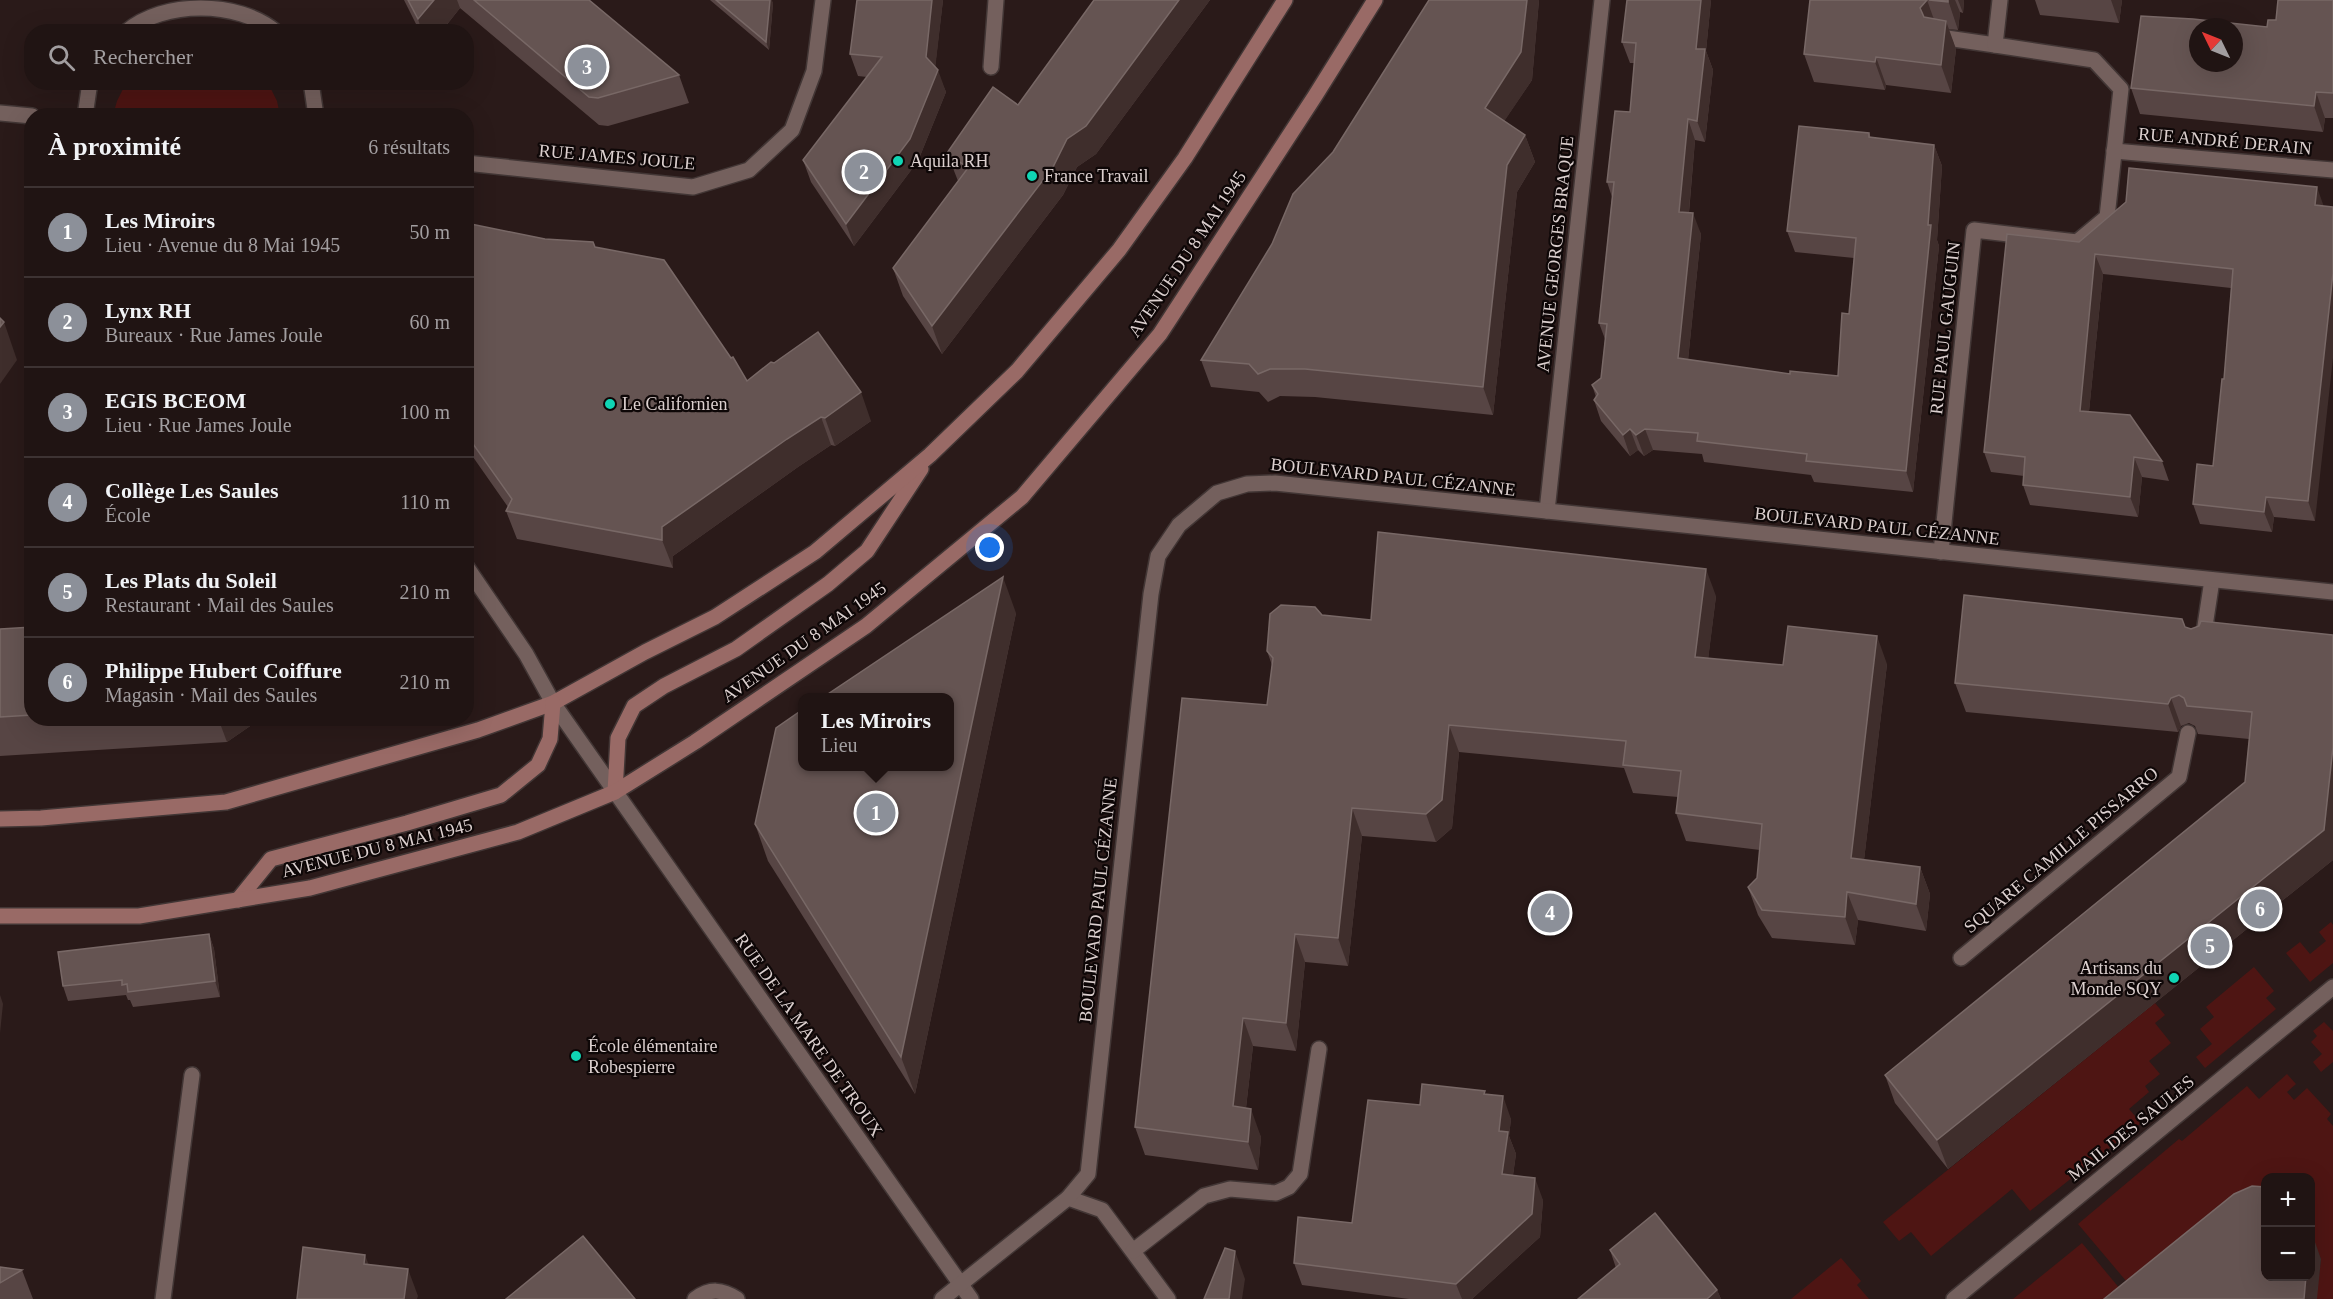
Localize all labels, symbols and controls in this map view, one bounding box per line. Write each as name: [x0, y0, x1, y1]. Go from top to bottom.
north arrow: [2189, 18, 2243, 72]
search box: [24, 24, 474, 90]
icon: search: [45, 41, 78, 74]
text: Rechercher: [93, 44, 193, 69]
pin: 3: [568, 44, 606, 90]
street label: RUE ANDRÉ DERAIN: [2137, 122, 2313, 159]
text: À proximité: [48, 132, 181, 161]
street label: AVENUE GEORGES BRAQUE: [1533, 135, 1577, 373]
text: 6 résultats: [368, 136, 450, 158]
street label: RUE JAMES JOULE: [538, 140, 696, 174]
pin: 2: [844, 150, 884, 195]
place label: Aquila RH: [910, 151, 989, 171]
marker: Aquila RH: [891, 154, 905, 168]
place label: France Travail: [1044, 166, 1148, 186]
street label: AVENUE DU 8 MAI 1945: [1124, 167, 1250, 341]
marker: France Travail: [1025, 169, 1039, 183]
text: Les Miroirs: [105, 208, 215, 233]
text: 1: [63, 221, 73, 243]
text: 50 m: [409, 221, 450, 243]
text: Lieu · Avenue du 8 Mai 1945: [105, 234, 340, 256]
street label: RUE PAUL GAUGUIN: [1926, 241, 1964, 415]
text: Lynx RH: [105, 298, 191, 323]
text: 2: [63, 311, 73, 333]
text: 60 m: [409, 311, 450, 333]
text: Bureaux · Rue James Joule: [105, 324, 323, 346]
text: EGIS BCEOM: [105, 388, 246, 413]
place label: Le Californien: [622, 394, 727, 414]
marker: Le Californien: [603, 397, 617, 411]
text: 3: [63, 401, 73, 423]
text: 100 m: [399, 401, 450, 423]
text: Lieu · Rue James Joule: [105, 414, 292, 436]
street label: BOULEVARD PAUL CÉZANNE: [1269, 453, 1517, 500]
text: Collège Les Saules: [105, 478, 279, 503]
text: 4: [63, 491, 73, 513]
text: 110 m: [400, 491, 450, 513]
street label: BOULEVARD PAUL CÉZANNE: [1753, 502, 2001, 549]
text: École: [105, 504, 151, 526]
your location: [975, 533, 1004, 562]
text: Les Plats du Soleil: [105, 568, 277, 593]
street label: AVENUE DU 8 MAI 1945: [718, 578, 890, 706]
text: 5: [63, 581, 73, 603]
text: 210 m: [399, 581, 450, 603]
text: Restaurant · Mail des Saules: [105, 594, 334, 616]
text: Philippe Hubert Coiffure: [105, 658, 342, 683]
text: 6: [63, 671, 73, 693]
text: 210 m: [399, 671, 450, 693]
text: Magasin · Mail des Saules: [105, 684, 317, 706]
popup: [798, 693, 954, 771]
text: Les Miroirs: [821, 708, 931, 733]
text: Lieu: [821, 734, 858, 756]
street label: SQUARE CAMILLE PISSARRO: [1960, 763, 2162, 937]
street label: BOULEVARD PAUL CÉZANNE: [1074, 776, 1121, 1024]
pin: 1: [856, 790, 896, 836]
street label: AVENUE DU 8 MAI 1945: [280, 815, 474, 881]
pin: 6: [2240, 886, 2280, 932]
pin: 4: [1530, 890, 1570, 936]
pin: 5: [2190, 924, 2230, 968]
street label: RUE DE LA MARE DE TROUX: [731, 930, 887, 1140]
place label: Artisans du Monde SQY: [2070, 958, 2162, 999]
marker: Artisans du Monde SQY: [2167, 971, 2181, 985]
place label: École élémentaire Robespierre: [588, 1035, 717, 1077]
marker: École élémentaire Robespierre: [569, 1049, 583, 1063]
street label: MAIL DES SAULES: [2064, 1071, 2198, 1185]
map controls: [2261, 1173, 2315, 1281]
button: +: [2261, 1173, 2315, 1227]
button: −: [2261, 1227, 2315, 1281]

